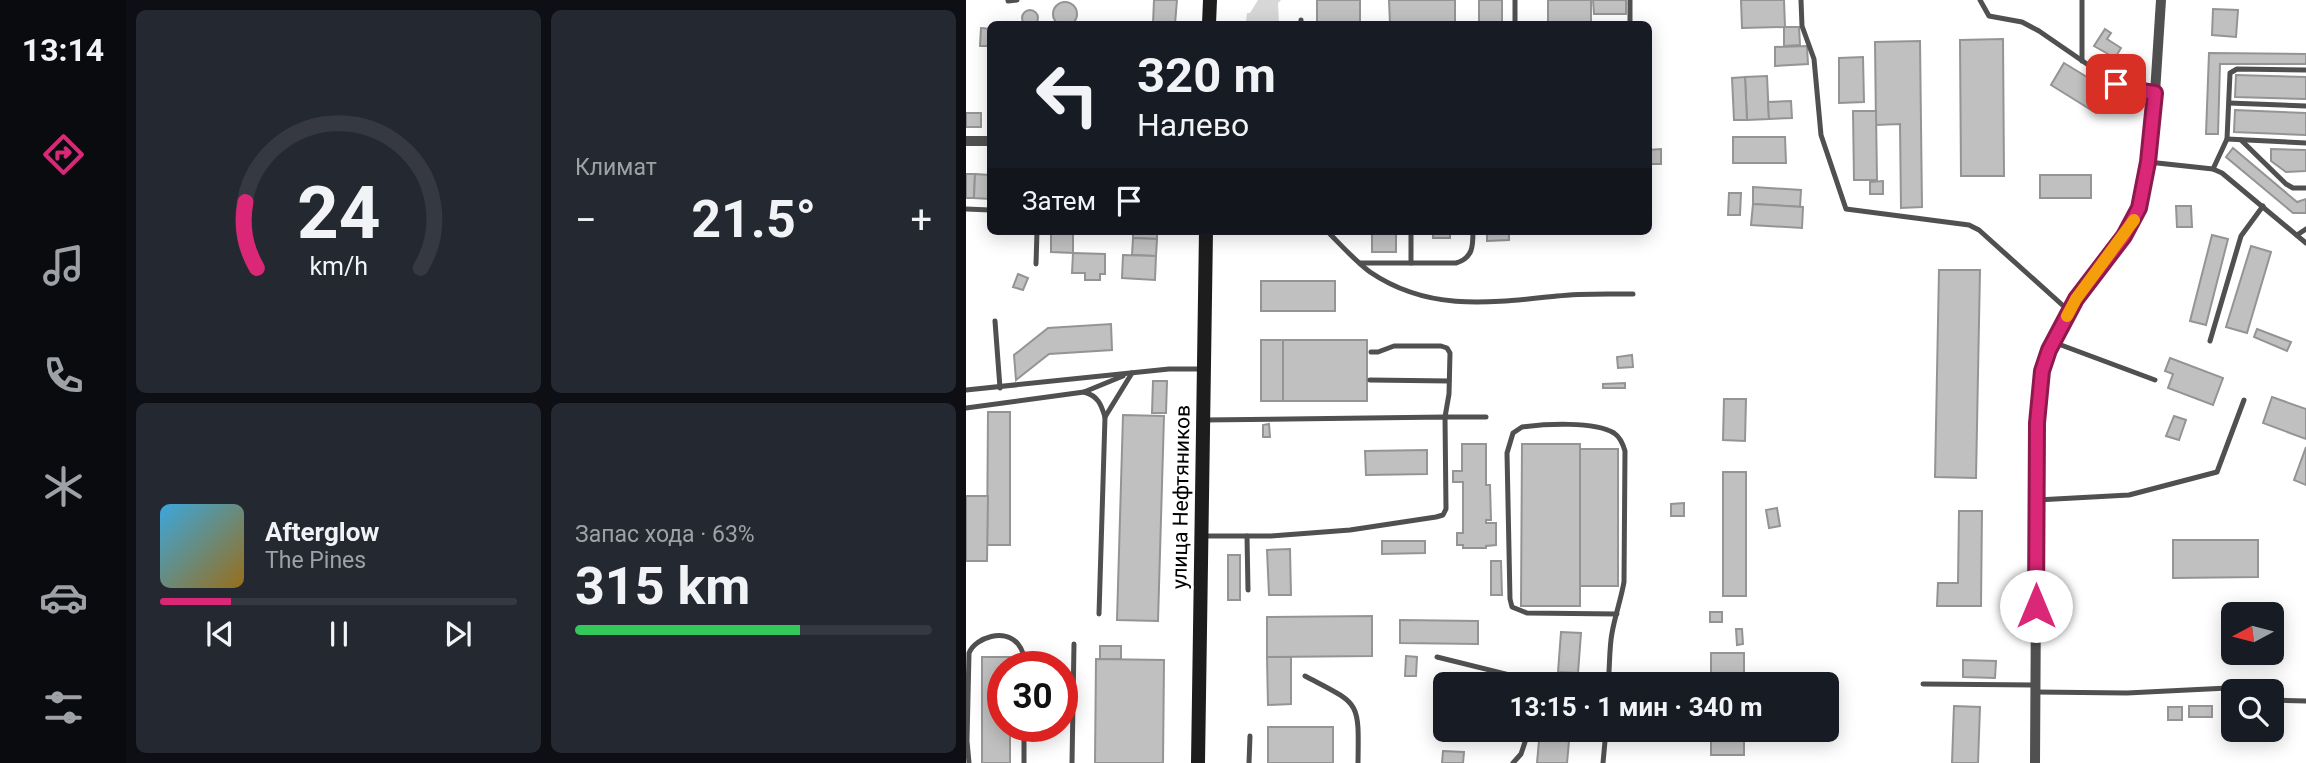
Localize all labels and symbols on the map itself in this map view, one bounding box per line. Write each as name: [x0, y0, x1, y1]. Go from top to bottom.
pin: [2086, 54, 2146, 114]
street label: улица Нефтяников: [1167, 405, 1195, 589]
position arrow: [1999, 569, 2073, 643]
north arrow: [2221, 602, 2284, 665]
speed limit sign: 30: [987, 651, 1078, 742]

